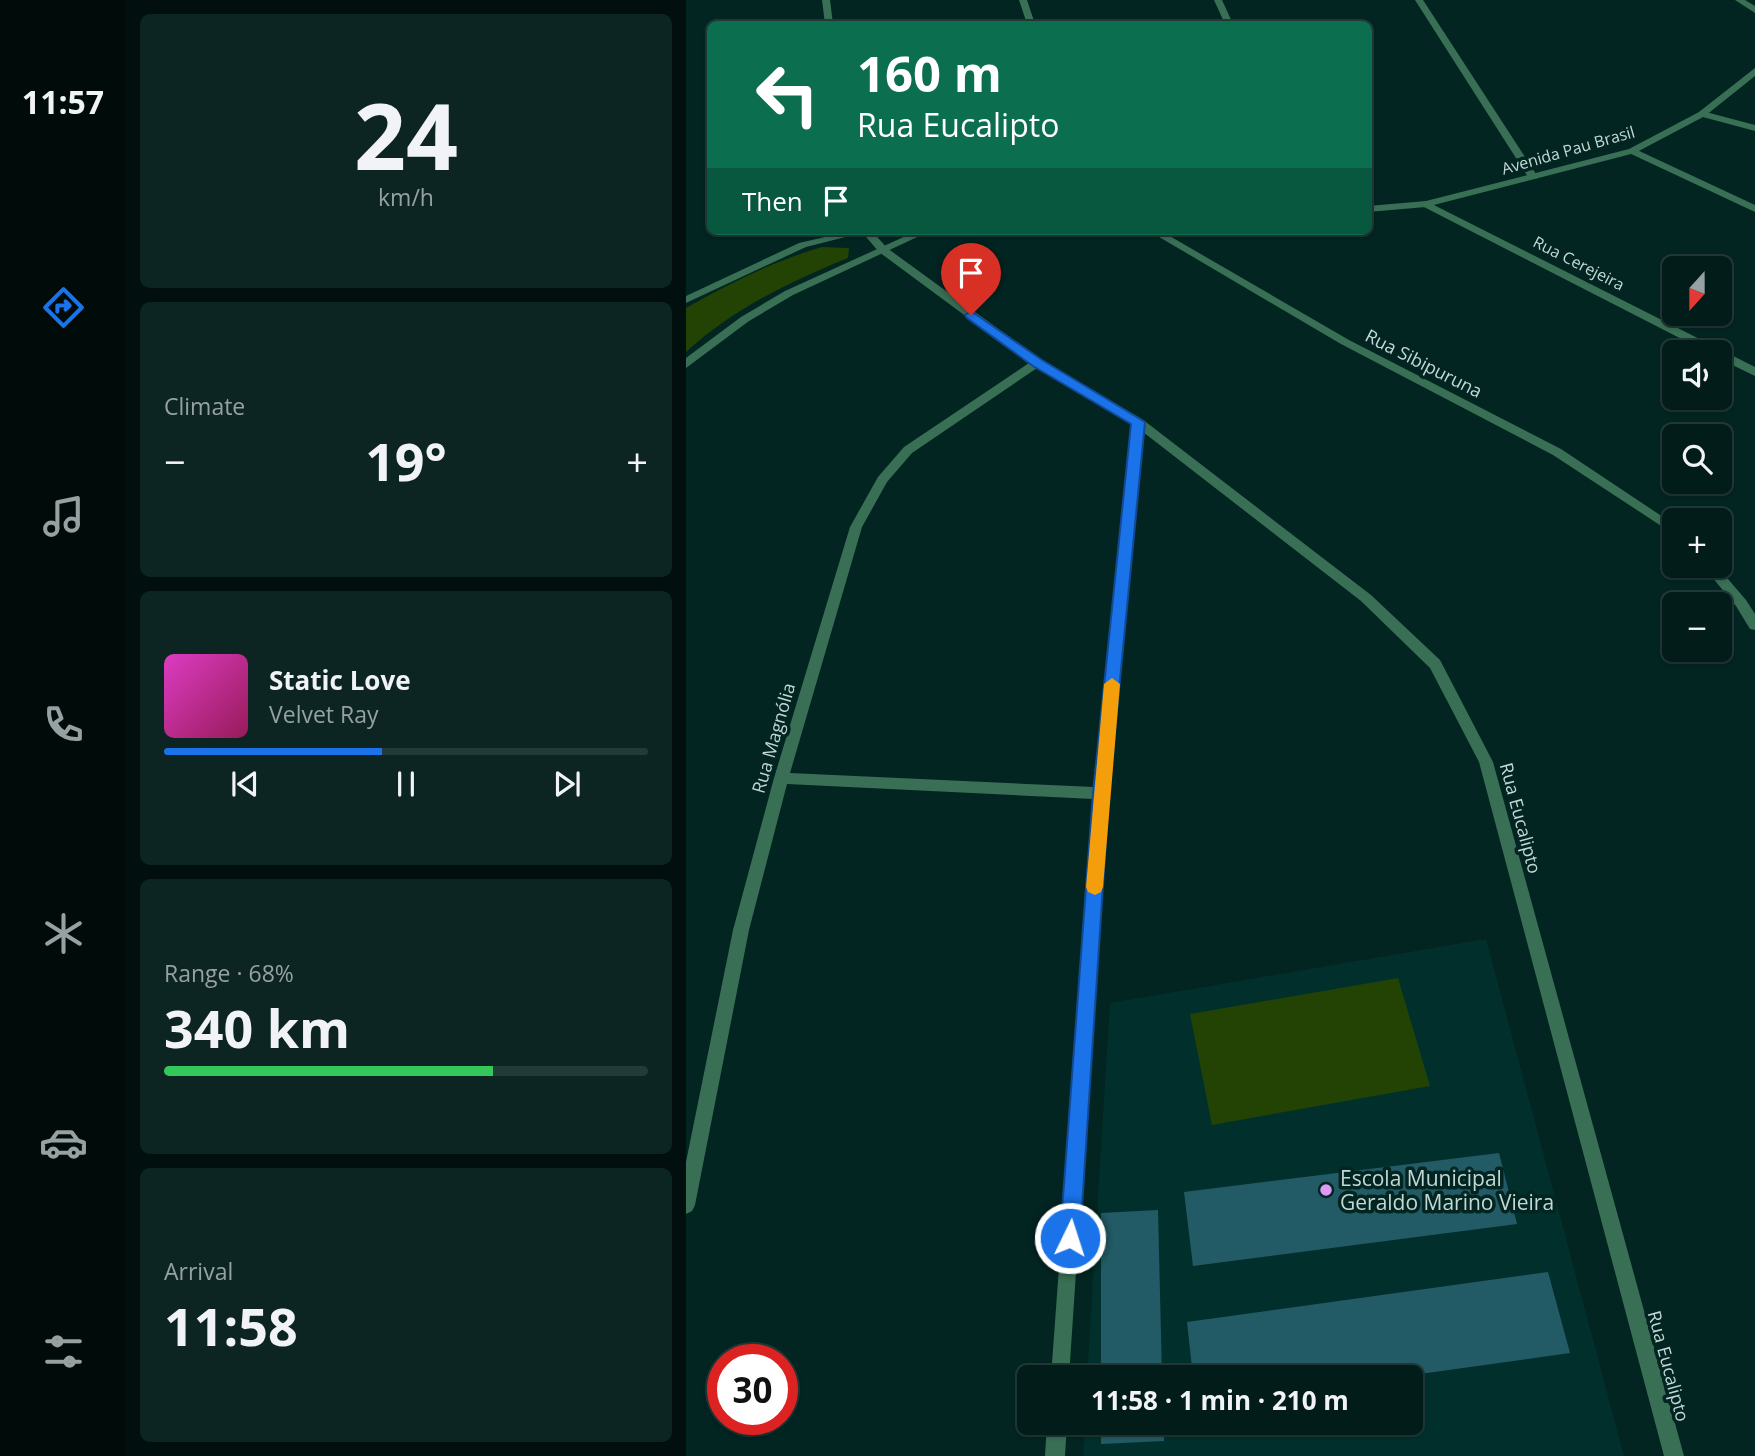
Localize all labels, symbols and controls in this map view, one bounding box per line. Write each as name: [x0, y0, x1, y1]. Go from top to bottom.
text: 160 m: [857, 40, 1002, 106]
icon: left: [742, 49, 833, 140]
text: 24: [354, 73, 458, 197]
text: 11:57: [22, 80, 104, 123]
text: Rua Eucalipto: [857, 103, 1059, 146]
street label: Avenida Pau Brasil: [1499, 120, 1637, 180]
text: km/h: [378, 181, 434, 213]
icon: arrive: [817, 182, 855, 220]
text: Then: [742, 183, 803, 219]
street label: Rua Cerejeira: [1530, 231, 1628, 295]
pin: [941, 243, 1001, 315]
icon: arrive: [952, 254, 990, 292]
north arrow: [1662, 256, 1732, 326]
map controls: [1662, 256, 1732, 662]
icon: directions: [39, 283, 88, 332]
street label: Rua Sibipuruna: [1361, 323, 1487, 403]
button: sound: [1662, 340, 1732, 410]
text: Climate: [164, 390, 245, 422]
button: search: [1662, 424, 1732, 494]
text: 19°: [365, 425, 447, 496]
text: −: [164, 435, 186, 487]
text: +: [626, 435, 648, 487]
icon: music: [39, 492, 88, 541]
button: +: [1662, 508, 1732, 578]
button: −: [1662, 592, 1732, 662]
text: Static Love: [269, 662, 411, 698]
street label: Rua Magnólia: [746, 680, 800, 796]
text: Velvet Ray: [269, 698, 379, 730]
icon: phone: [39, 700, 88, 749]
street label: Rua Eucalipto: [1495, 760, 1547, 876]
icon: previous: [226, 765, 264, 803]
icon: pause: [387, 765, 425, 803]
icon: next: [548, 765, 586, 803]
icon: climate: [39, 909, 88, 958]
text: Range · 68%: [164, 957, 294, 989]
text: 340 km: [164, 992, 350, 1063]
icon: car: [39, 1118, 88, 1167]
place label: Escola Municipal Geraldo Marino Vieira: [1340, 1164, 1554, 1216]
marker: Escola Municipal Geraldo Marino Vieira: [1318, 1182, 1334, 1198]
position arrow: [1033, 1201, 1107, 1275]
text: Arrival: [164, 1255, 233, 1287]
text: 11:58: [164, 1290, 298, 1361]
street label: Rua Eucalipto: [1643, 1308, 1695, 1424]
icon: filters: [39, 1327, 88, 1376]
speed limit sign: 30: [707, 1344, 798, 1435]
text: 11:58 · 1 min · 210 m: [1091, 1382, 1349, 1418]

